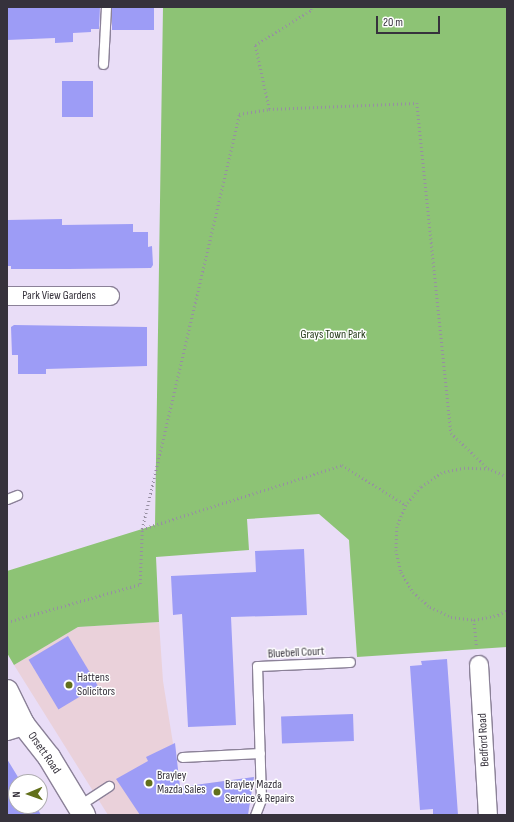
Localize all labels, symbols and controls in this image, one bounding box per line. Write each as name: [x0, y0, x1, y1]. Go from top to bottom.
scale bar: [378, 8, 442, 34]
text: 20 m: [383, 15, 403, 30]
street label: Park View Gardens: [22, 289, 96, 303]
park label: Grays Town Park: [301, 328, 365, 342]
street label: Bluebell Court: [267, 644, 325, 662]
place label: Hattens Solicitors: [77, 671, 115, 699]
marker: Hattens Solicitors: [64, 680, 74, 690]
street label: Bedford Road: [475, 713, 493, 767]
street label: Orsett Road: [24, 729, 64, 777]
place label: Brayley Mazda Sales: [157, 769, 206, 797]
north arrow: [8, 774, 48, 814]
marker: Brayley Mazda Sales: [144, 778, 154, 788]
place label: Brayley Mazda Service & Repairs: [225, 778, 294, 806]
marker: Brayley Mazda Service & Repairs: [212, 787, 222, 797]
text: N: [10, 791, 23, 798]

